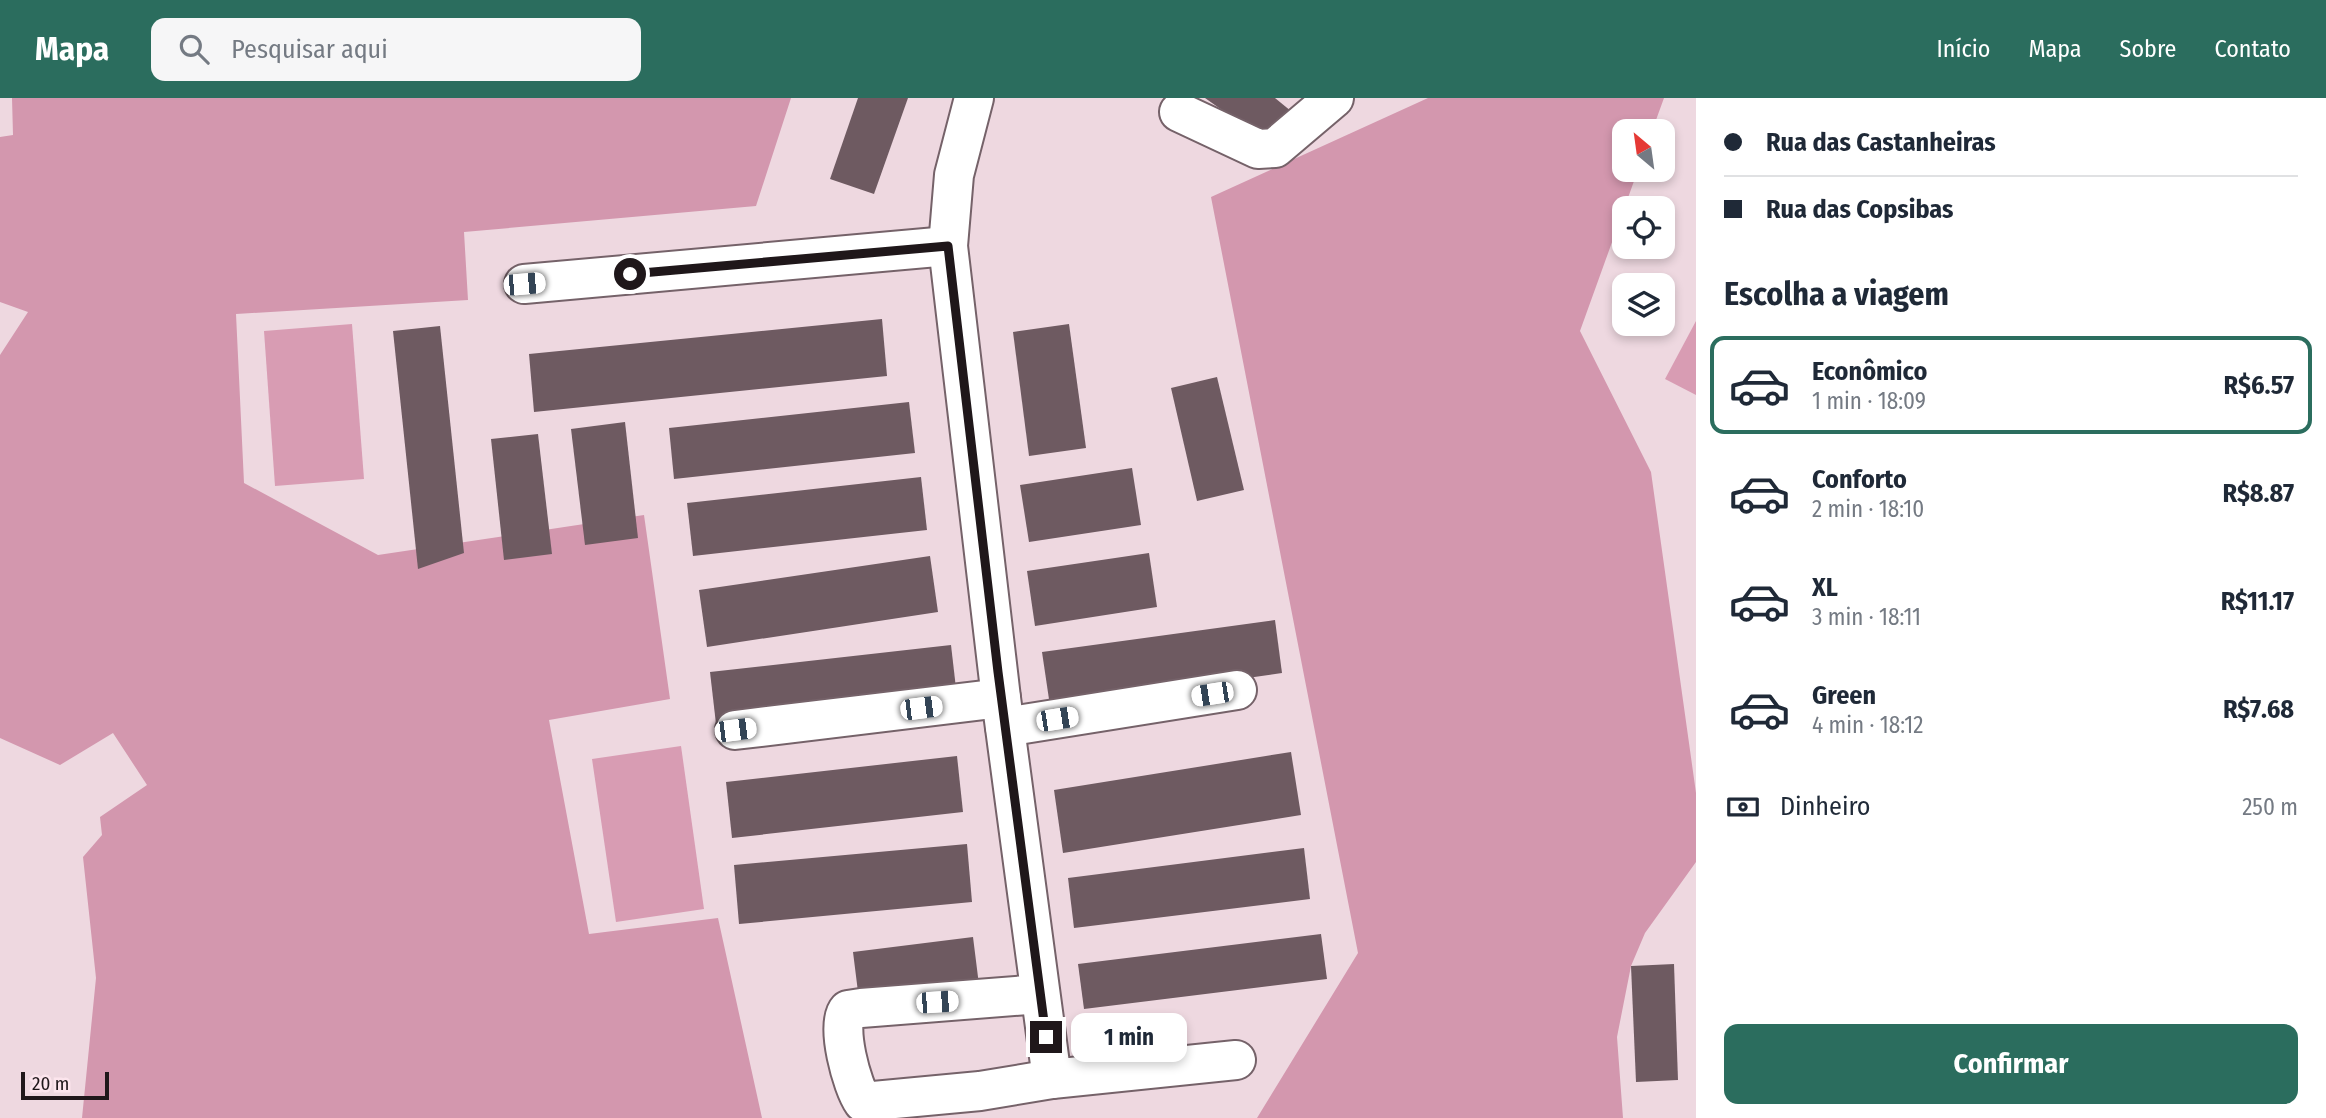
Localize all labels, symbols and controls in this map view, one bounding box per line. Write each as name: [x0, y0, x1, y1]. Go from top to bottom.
search box: [151, 18, 641, 81]
text: Mapa: [35, 29, 109, 69]
icon: search: [175, 30, 213, 68]
text: Pesquisar aqui: [231, 34, 388, 65]
text: Início: [1937, 35, 1990, 63]
text: Mapa: [2028, 35, 2082, 63]
text: Sobre: [2120, 35, 2176, 63]
text: Contato: [2214, 35, 2291, 63]
north arrow: [1612, 119, 1675, 182]
map controls: [1612, 119, 1675, 336]
text: Rua das Castanheiras: [1766, 127, 1996, 158]
text: Rua das Copsibas: [1766, 194, 1954, 225]
button: locate: [1612, 196, 1675, 259]
route start: [614, 258, 646, 290]
car: [503, 272, 546, 296]
button: layers: [1612, 273, 1675, 336]
text: Escolha a viagem: [1724, 275, 1949, 313]
icon: car: [1728, 354, 1791, 417]
text: Econômico: [1812, 356, 1927, 387]
text: R$6.57: [2224, 370, 2294, 401]
text: 1 min · 18:09: [1812, 387, 1926, 415]
icon: car: [1728, 462, 1791, 525]
text: Conforto: [1812, 464, 1907, 495]
text: R$8.87: [2223, 478, 2294, 509]
text: 2 min · 18:10: [1812, 495, 1924, 523]
icon: car: [1728, 570, 1791, 633]
text: XL: [1812, 572, 1838, 603]
text: R$11.17: [2221, 586, 2294, 617]
text: 3 min · 18:11: [1812, 603, 1921, 631]
icon: car: [1728, 678, 1791, 741]
car: [1190, 680, 1235, 708]
text: Green: [1812, 680, 1876, 711]
text: R$7.68: [2223, 694, 2294, 725]
car: [899, 695, 944, 721]
car: [1035, 705, 1080, 733]
text: 4 min · 18:12: [1812, 711, 1923, 739]
car: [713, 717, 758, 743]
icon: cash: [1724, 788, 1762, 826]
text: Dinheiro: [1780, 791, 1870, 822]
text: 250 m: [2242, 793, 2298, 821]
car: [916, 990, 959, 1014]
callout: 1 min: [1070, 1012, 1186, 1062]
route end: [1030, 1021, 1062, 1053]
text: 1 min: [1104, 1023, 1154, 1051]
button: Confirmar: [1724, 1024, 2298, 1104]
scale bar: [21, 1069, 108, 1101]
text: 20 m: [32, 1072, 69, 1095]

